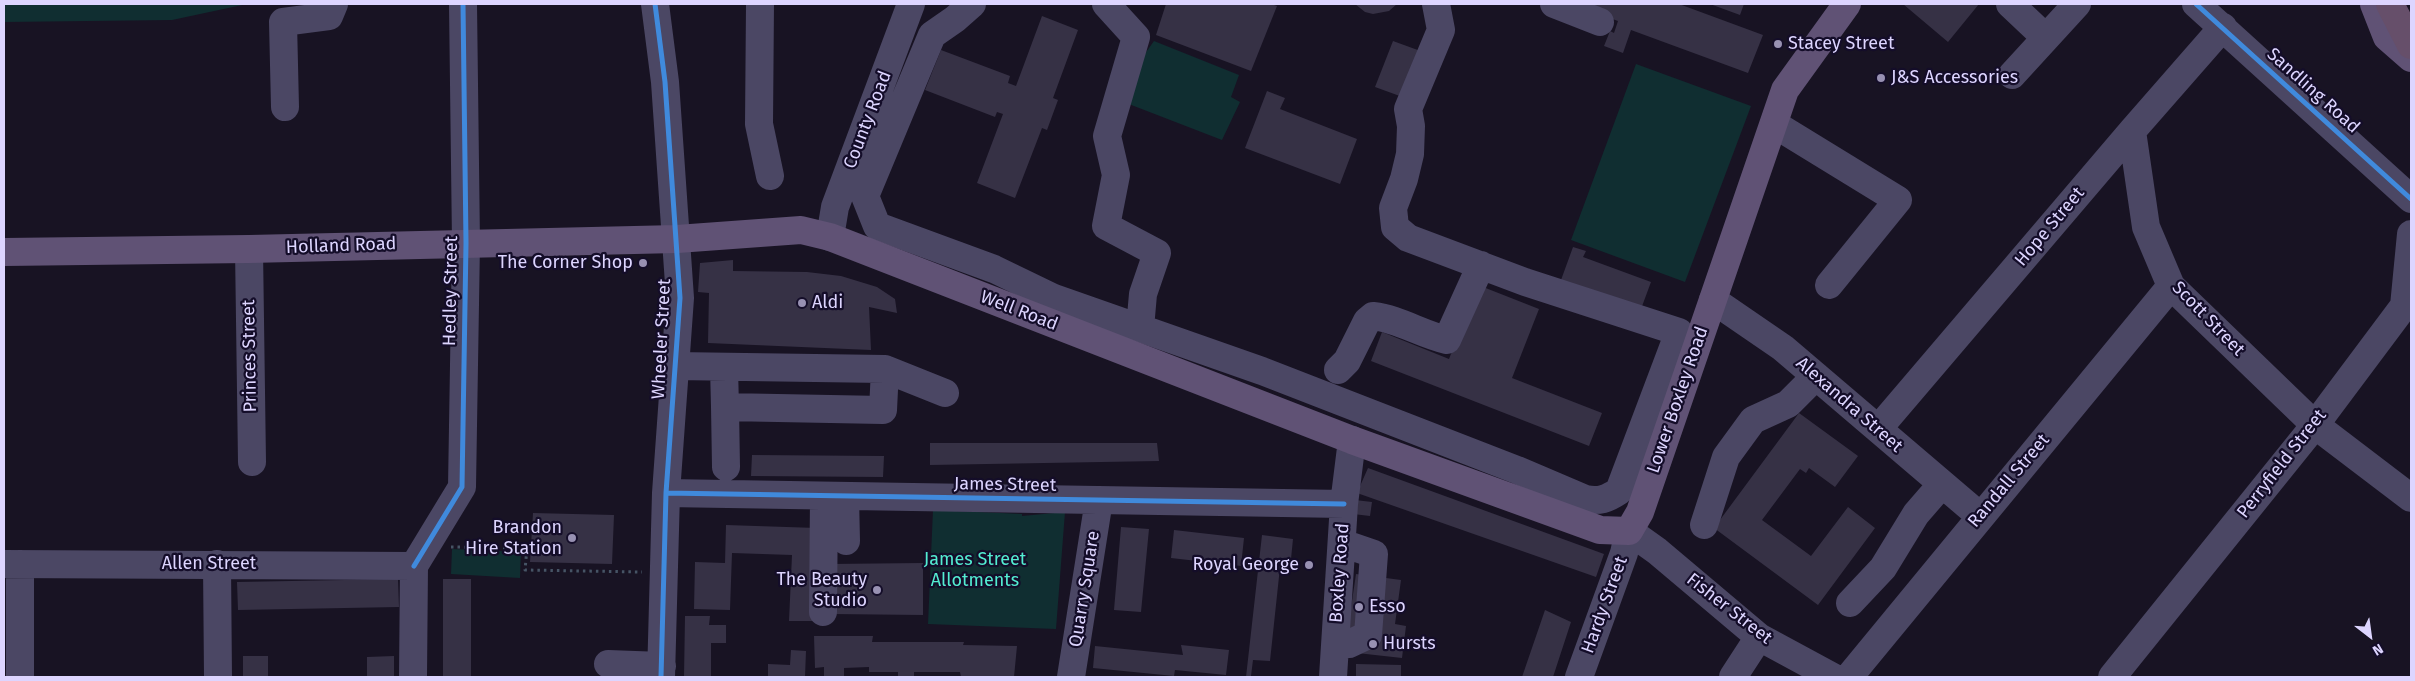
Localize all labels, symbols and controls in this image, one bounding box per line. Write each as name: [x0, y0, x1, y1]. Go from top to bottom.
place label: Stacey Street: [1788, 33, 1894, 55]
marker: Stacey Street: [1772, 38, 1784, 50]
street label: Sandling Road: [2262, 44, 2364, 138]
place label: J&S Accessories: [1891, 67, 2018, 89]
street label: County Road: [839, 68, 897, 172]
marker: J&S Accessories: [1875, 72, 1887, 84]
street label: Hope Street: [2011, 183, 2089, 271]
street label: Holland Road: [285, 233, 397, 259]
street label: Hedley Street: [439, 236, 463, 346]
place label: The Corner Shop: [498, 252, 633, 274]
marker: The Corner Shop: [637, 257, 649, 269]
street label: Scott Street: [2167, 277, 2249, 361]
street label: Wheeler Street: [648, 278, 676, 400]
street label: Well Road: [977, 286, 1061, 336]
place label: Aldi: [812, 292, 843, 314]
marker: Aldi: [796, 297, 808, 309]
street label: Princes Street: [238, 299, 262, 413]
street label: Lower Boxley Road: [1643, 324, 1713, 476]
street label: Alexandra Street: [1791, 353, 1907, 457]
street label: Perryfield Street: [2233, 405, 2331, 523]
street label: Randall Street: [1964, 430, 2054, 532]
street label: James Street: [954, 473, 1056, 497]
place label: Brandon Hire Station: [465, 517, 562, 560]
street label: Boxley Road: [1326, 522, 1354, 624]
street label: Quarry Square: [1065, 529, 1105, 649]
marker: Brandon Hire Station: [566, 532, 578, 544]
park label: James Street Allotments: [924, 549, 1026, 592]
street label: Allen Street: [162, 553, 256, 575]
place label: Royal George: [1192, 554, 1299, 576]
street label: Hardy Street: [1577, 554, 1633, 656]
marker: Royal George: [1303, 559, 1315, 571]
place label: The Beauty Studio: [776, 569, 867, 612]
street label: Fisher Street: [1682, 569, 1776, 649]
marker: The Beauty Studio: [871, 584, 883, 596]
place label: Esso: [1369, 596, 1406, 618]
marker: Esso: [1353, 601, 1365, 613]
north arrow: [2345, 611, 2395, 661]
place label: Hursts: [1383, 633, 1436, 655]
marker: Hursts: [1367, 638, 1379, 650]
text: N: [2369, 640, 2386, 659]

